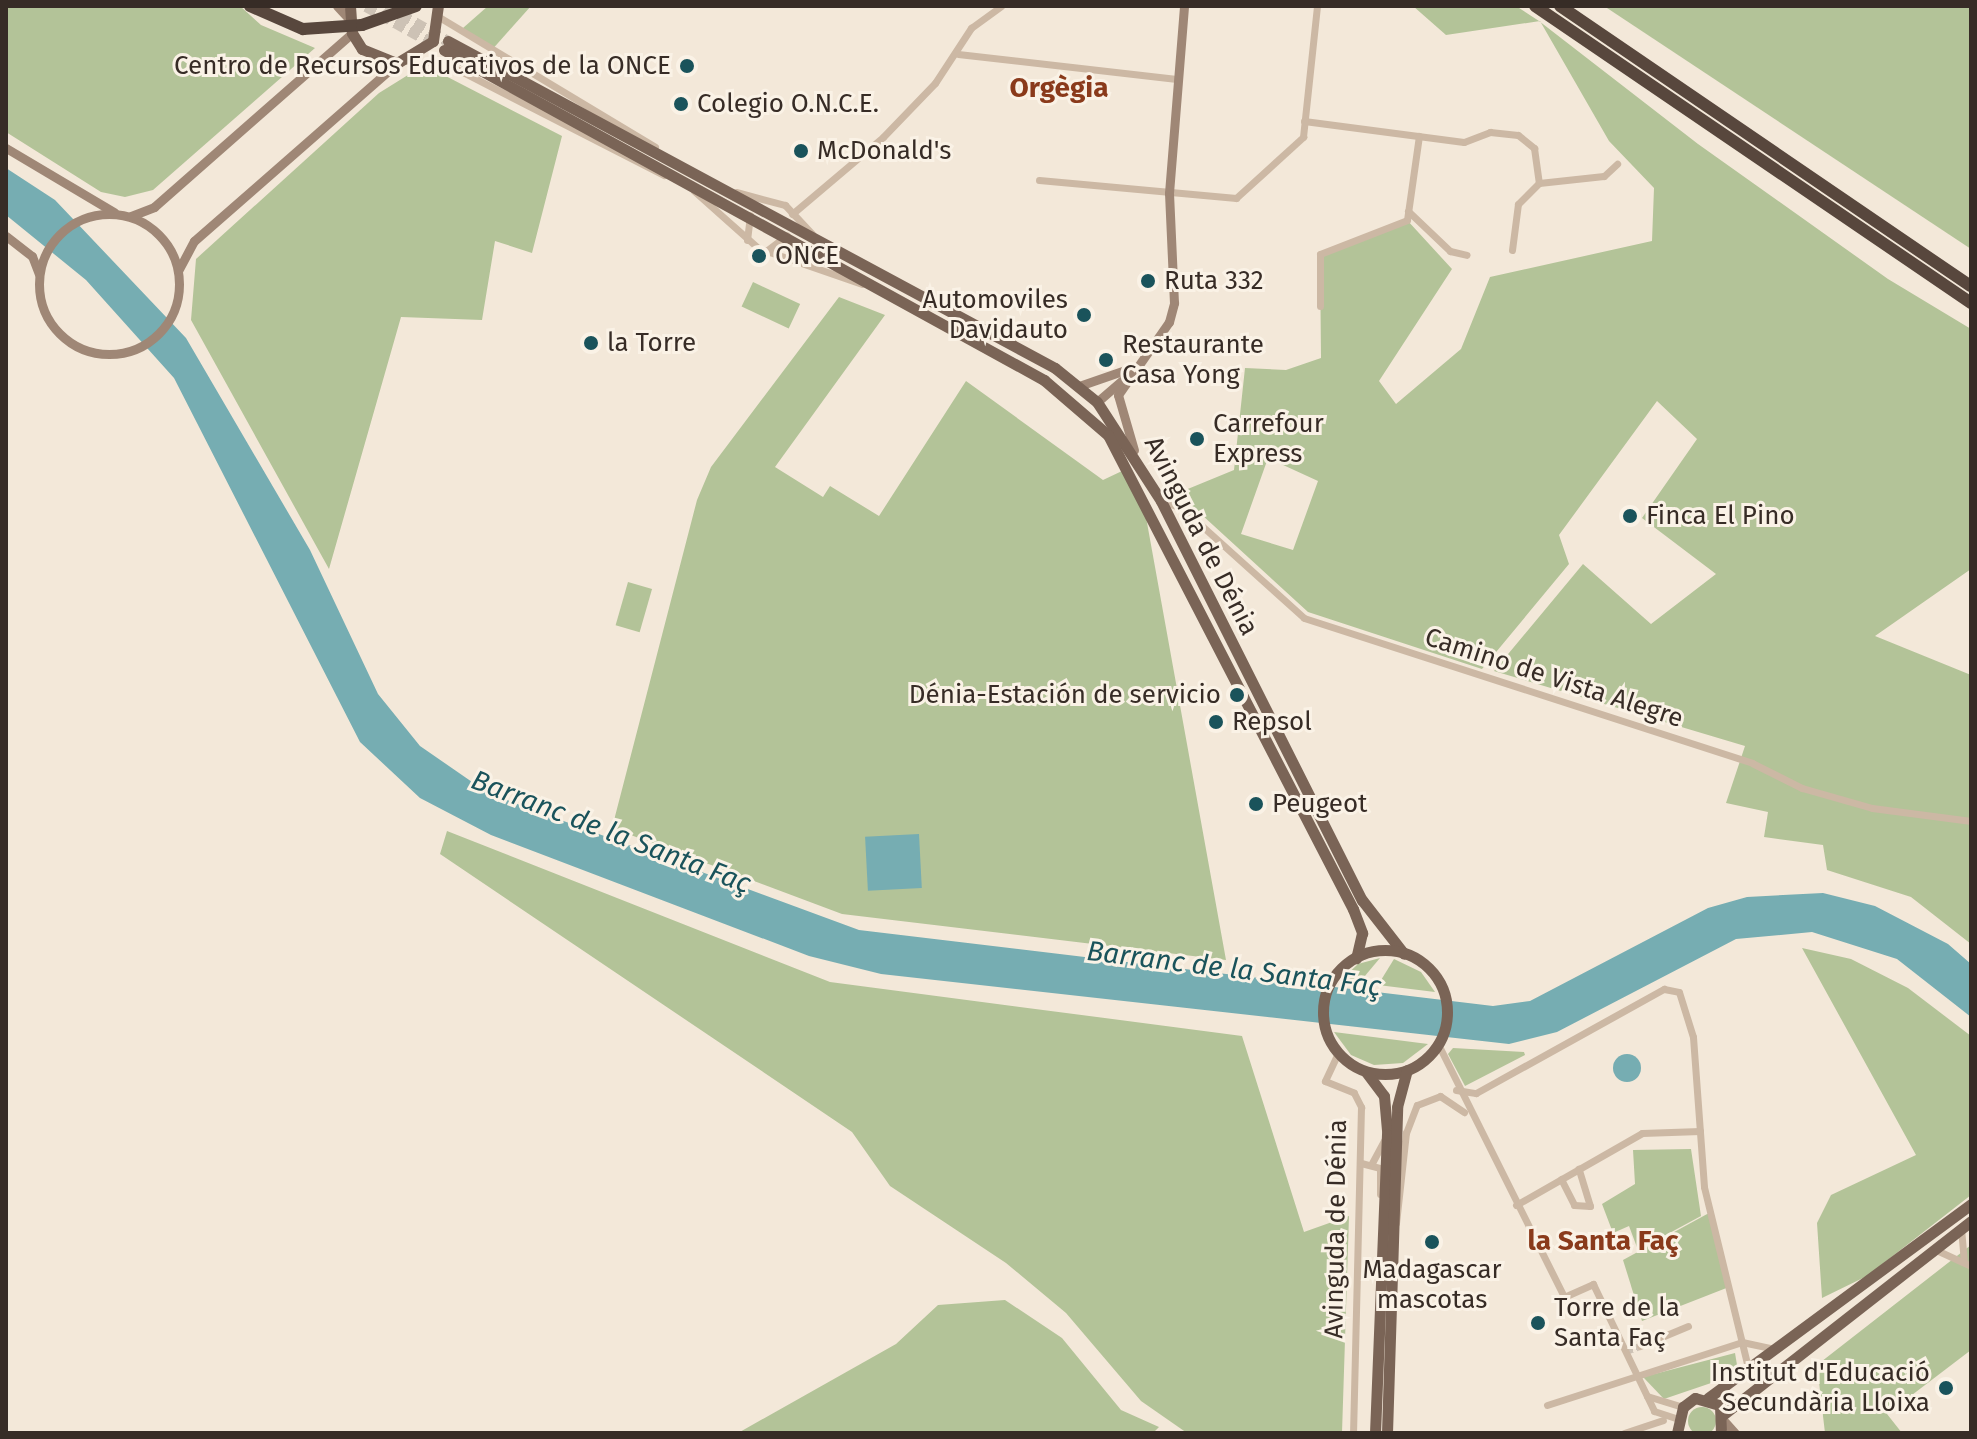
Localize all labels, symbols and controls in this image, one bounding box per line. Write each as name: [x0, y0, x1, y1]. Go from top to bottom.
place label: Centro de Recursos Educativos de la ONCE: [174, 50, 671, 82]
marker: Centro de Recursos Educativos de la ONCE: [678, 57, 696, 75]
district label: Orgègia: [1009, 71, 1109, 105]
place label: Colegio O.N.C.E.: [697, 88, 879, 120]
marker: Colegio O.N.C.E.: [672, 95, 690, 113]
place label: McDonald's: [817, 135, 951, 167]
marker: McDonald's: [792, 142, 810, 160]
place label: ONCE: [775, 240, 839, 272]
marker: ONCE: [750, 247, 768, 265]
place label: Ruta 332: [1164, 265, 1264, 297]
marker: Ruta 332: [1139, 272, 1157, 290]
place label: Automoviles Davidauto: [923, 284, 1068, 346]
marker: Automoviles Davidauto: [1075, 306, 1093, 324]
place label: la Torre: [607, 327, 696, 359]
place label: Restaurante Casa Yong: [1122, 329, 1264, 390]
marker: la Torre: [582, 334, 600, 352]
marker: Restaurante Casa Yong: [1097, 351, 1115, 369]
place label: Carrefour Express: [1213, 408, 1324, 470]
marker: Carrefour Express: [1188, 430, 1206, 448]
street label: Avinguda de Dénia: [1137, 431, 1265, 641]
place label: Finca El Pino: [1646, 500, 1795, 532]
marker: Finca El Pino: [1621, 507, 1639, 525]
street label: Camino de Vista Alegre: [1421, 622, 1687, 734]
place label: Dénia-Estación de servicio: [909, 679, 1221, 711]
marker: Dénia-Estación de servicio: [1228, 686, 1246, 704]
place label: Repsol: [1232, 706, 1312, 738]
marker: Repsol: [1207, 713, 1225, 731]
water label: Barranc de la Santa Faç: [466, 763, 756, 901]
place label: Peugeot: [1272, 788, 1367, 820]
marker: Peugeot: [1247, 795, 1265, 813]
water label: Barranc de la Santa Faç: [1085, 934, 1383, 1004]
street label: Avinguda de Dénia: [1318, 1119, 1354, 1339]
district label: la Santa Faç: [1528, 1224, 1678, 1258]
marker: Madagascar mascotas: [1423, 1233, 1441, 1251]
place label: Madagascar mascotas: [1362, 1254, 1502, 1316]
place label: Torre de la Santa Faç: [1554, 1292, 1680, 1354]
marker: Torre de la Santa Faç: [1529, 1314, 1547, 1332]
place label: Institut d'Educació Secundària Lloixa: [1711, 1357, 1930, 1418]
marker: Institut d'Educació Secundària Lloixa: [1937, 1379, 1955, 1397]

